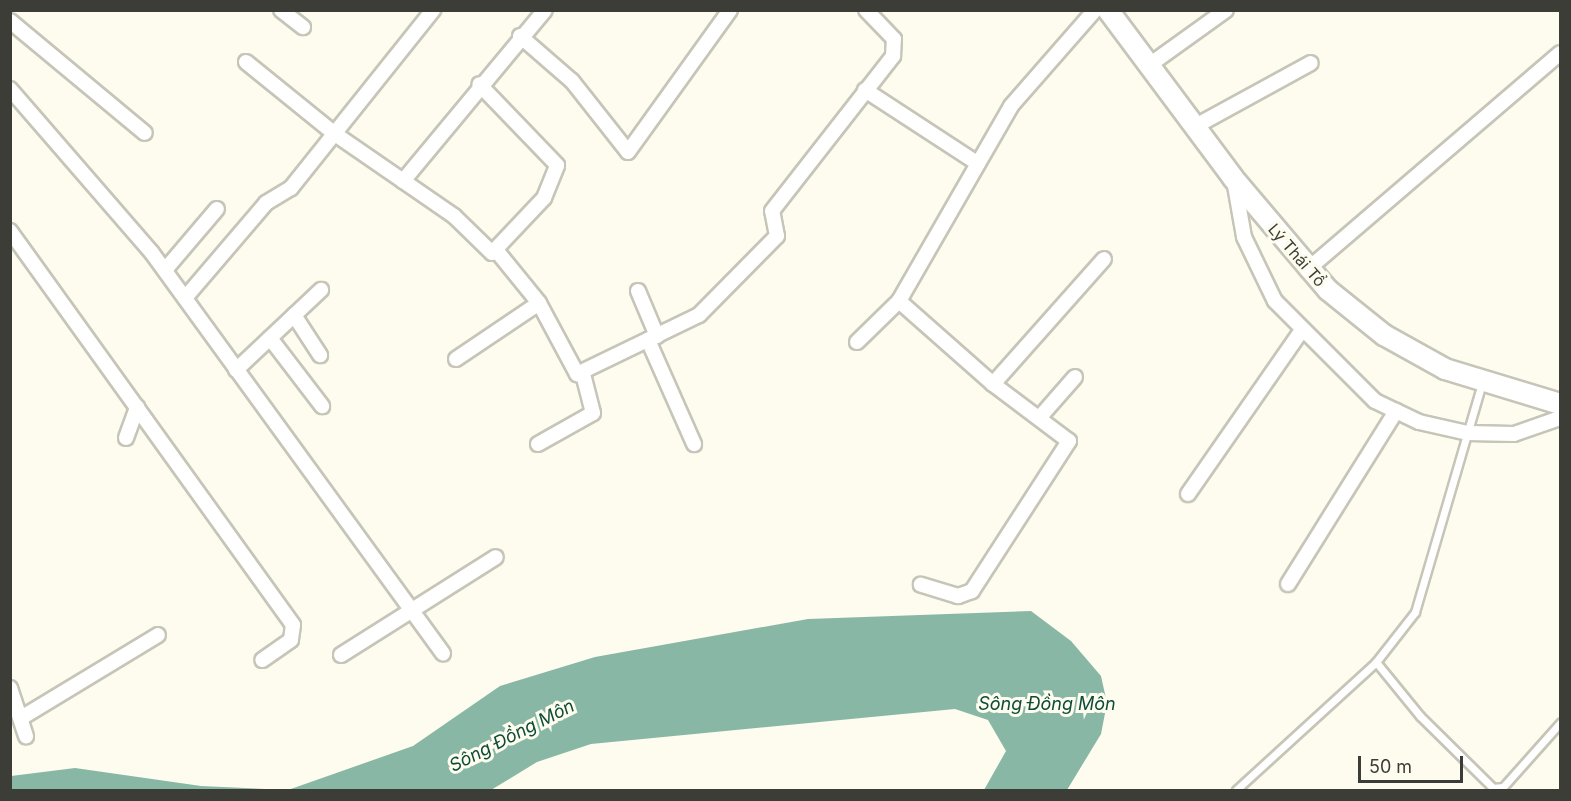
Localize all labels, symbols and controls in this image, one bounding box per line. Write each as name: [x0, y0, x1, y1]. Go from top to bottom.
street label: Lý Thái Tổ: [1264, 220, 1330, 290]
water label: Sông Đồng Môn: [978, 693, 1116, 715]
water label: Sông Đồng Môn: [446, 695, 578, 777]
scale bar: [1361, 744, 1466, 782]
text: 50 m: [1369, 756, 1412, 777]

